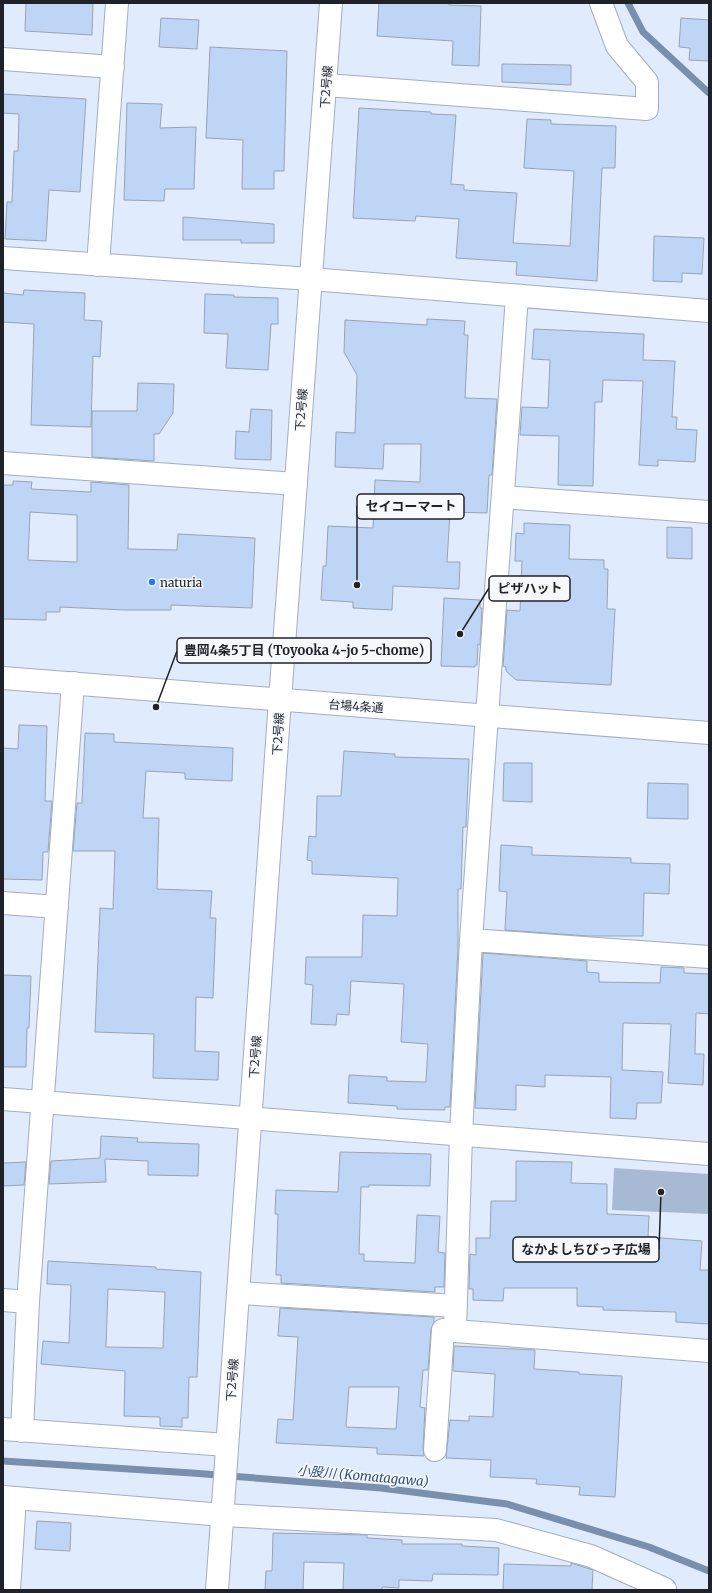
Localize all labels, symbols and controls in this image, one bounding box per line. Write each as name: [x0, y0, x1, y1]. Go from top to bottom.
street label: 下2号線: [317, 65, 335, 109]
street label: 下2号線: [292, 388, 310, 432]
callout: セイコーマート: [357, 494, 464, 519]
text: セイコーマート: [365, 498, 457, 515]
place label: naturia: [160, 575, 203, 590]
callout: ピザハット: [489, 576, 570, 601]
marker: naturia: [147, 577, 157, 587]
text: ピザハット: [497, 580, 563, 597]
callout: 豊岡4条5丁目 (Toyooka 4-jo 5-chome): [177, 638, 431, 663]
text: 豊岡4条5丁目 (Toyooka 4-jo 5-chome): [184, 642, 424, 659]
street label: 台場4条通: [328, 697, 384, 715]
street label: 下2号線: [269, 712, 287, 756]
street label: 下2号線: [246, 1035, 264, 1079]
callout: なかよしちびっ子広場: [513, 1237, 659, 1262]
text: なかよしちびっ子広場: [521, 1241, 651, 1258]
street label: 下2号線: [223, 1358, 241, 1402]
water label: 小股川 (Komatagawa): [296, 1462, 430, 1490]

